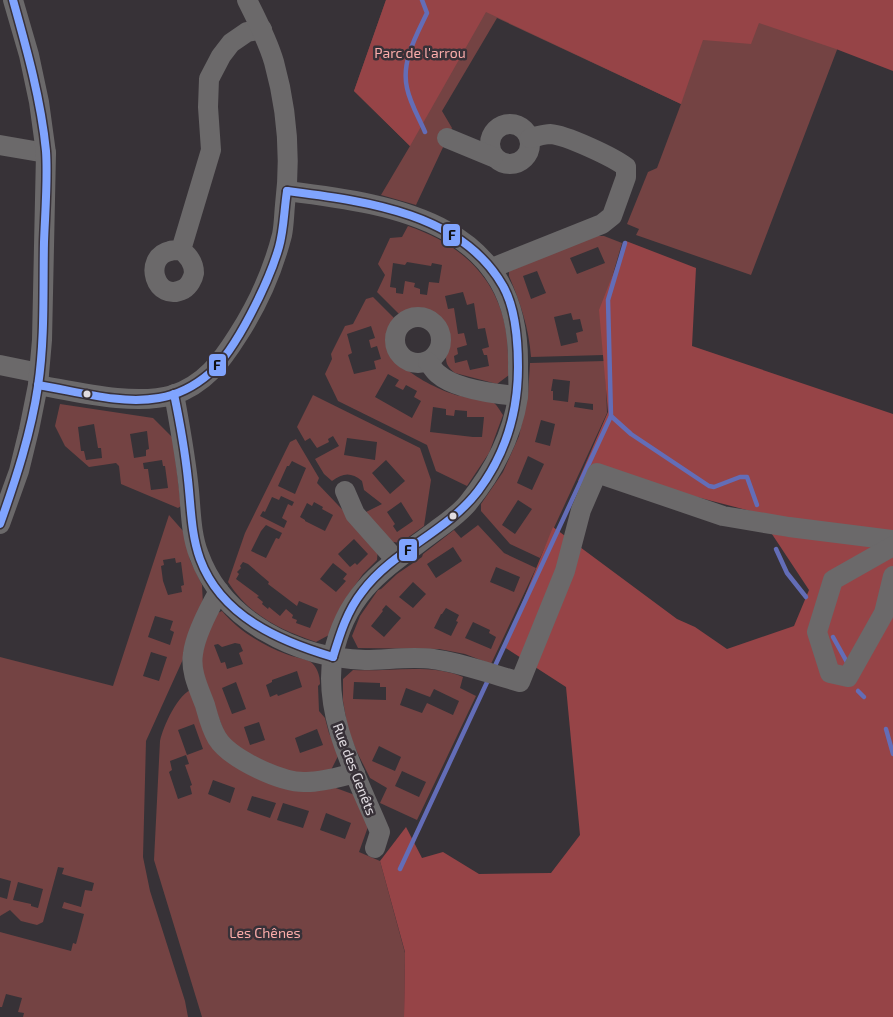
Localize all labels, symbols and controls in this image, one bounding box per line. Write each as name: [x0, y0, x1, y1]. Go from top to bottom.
park label: Parc de l'arrou: [374, 44, 466, 61]
line badge: F: [442, 223, 461, 247]
text: F: [448, 226, 456, 243]
line badge: F: [208, 353, 227, 377]
text: F: [213, 356, 221, 373]
unlabelled marker: [82, 389, 92, 399]
unlabelled marker: [448, 511, 458, 521]
line badge: F: [398, 538, 418, 562]
text: F: [404, 541, 412, 558]
street label: Rue des Genêts: [330, 720, 380, 818]
park label: Les Chênes: [229, 924, 301, 941]

